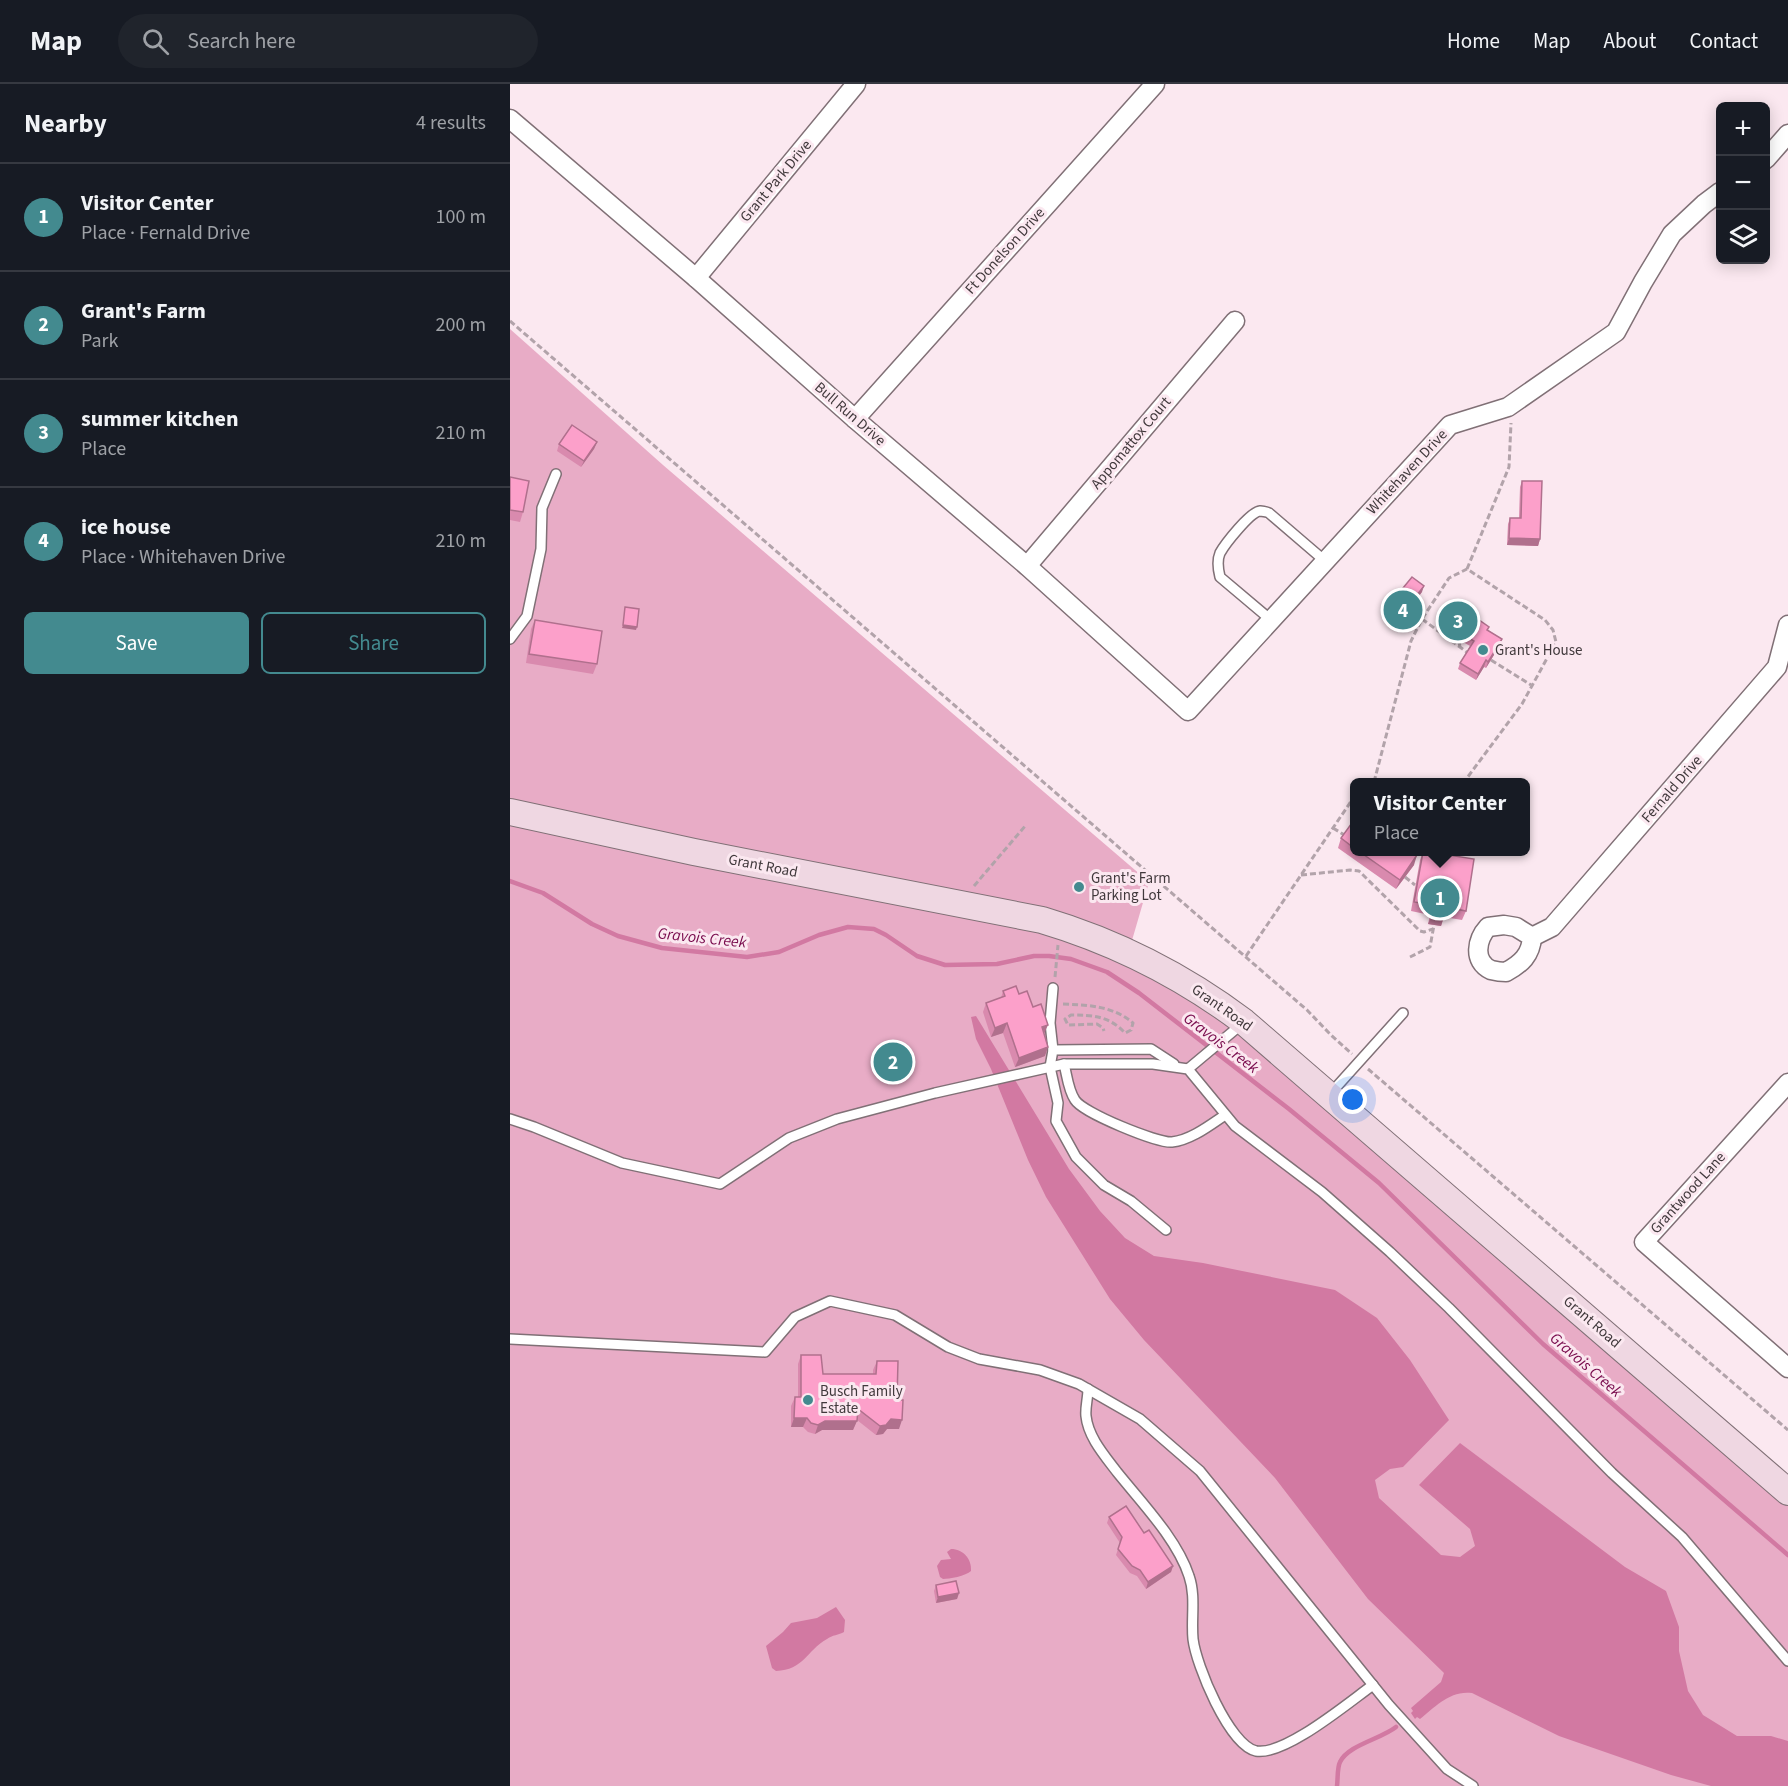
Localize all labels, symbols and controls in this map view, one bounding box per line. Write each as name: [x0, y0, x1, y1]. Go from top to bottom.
search box: [118, 14, 538, 68]
text: Map: [30, 21, 82, 61]
icon: search: [139, 25, 172, 58]
text: Search here: [187, 25, 296, 57]
text: Home: [1447, 26, 1500, 56]
text: Map: [1533, 26, 1571, 56]
text: About: [1604, 26, 1656, 56]
text: Contact: [1689, 26, 1758, 56]
map controls: [1716, 102, 1770, 264]
button: +: [1716, 102, 1770, 156]
text: Nearby: [24, 105, 107, 142]
text: 4 results: [416, 109, 486, 137]
street label: Grant Park Drive: [735, 135, 817, 227]
button: −: [1716, 156, 1770, 210]
text: Visitor Center: [81, 187, 213, 219]
text: 1: [38, 203, 49, 231]
text: 100 m: [436, 203, 486, 231]
street label: Ft Donelson Drive: [960, 203, 1050, 299]
button: layers: [1716, 210, 1770, 264]
text: Place · Fernald Drive: [81, 219, 250, 247]
text: Grant's Farm: [81, 295, 206, 327]
text: 2: [38, 311, 49, 339]
text: 200 m: [436, 311, 486, 339]
text: Park: [81, 327, 118, 355]
street label: Bull Run Drive: [810, 377, 890, 451]
street label: Appomattox Court: [1086, 392, 1176, 494]
text: summer kitchen: [81, 403, 239, 435]
text: 3: [38, 419, 49, 447]
text: 210 m: [436, 419, 486, 447]
street label: Whitehaven Drive: [1362, 425, 1452, 519]
text: Place: [81, 435, 126, 463]
text: ice house: [81, 511, 171, 543]
text: 4: [38, 527, 49, 555]
text: 210 m: [436, 527, 486, 555]
text: Place · Whitehaven Drive: [81, 543, 285, 571]
pin: 4: [1384, 588, 1422, 632]
pin: 3: [1438, 598, 1478, 644]
button: Save: [24, 612, 249, 674]
button: Share: [261, 612, 486, 674]
place label: Grant's House: [1495, 640, 1582, 661]
marker: Grant's House: [1476, 643, 1490, 657]
street label: Fernald Drive: [1637, 751, 1707, 827]
popup: [1350, 778, 1530, 856]
text: Visitor Center: [1374, 787, 1506, 819]
text: Place: [1374, 819, 1419, 847]
street label: Grant Road: [727, 849, 799, 883]
place label: Grant's Farm Parking Lot: [1091, 868, 1171, 906]
pin: 1: [1420, 876, 1460, 920]
marker: Grant's Farm Parking Lot: [1072, 880, 1086, 894]
water label: Gravois Creek: [657, 922, 748, 954]
street label: Grant Road: [1187, 979, 1257, 1037]
water label: Gravois Creek: [1179, 1007, 1264, 1079]
pin: 2: [874, 1040, 913, 1084]
your location: [1338, 1085, 1367, 1114]
street label: Grantwood Lane: [1645, 1147, 1731, 1239]
street label: Grant Road: [1559, 1291, 1625, 1353]
water label: Gravois Creek: [1545, 1327, 1627, 1403]
place label: Busch Family Estate: [820, 1381, 903, 1419]
marker: Busch Family Estate: [801, 1393, 815, 1407]

